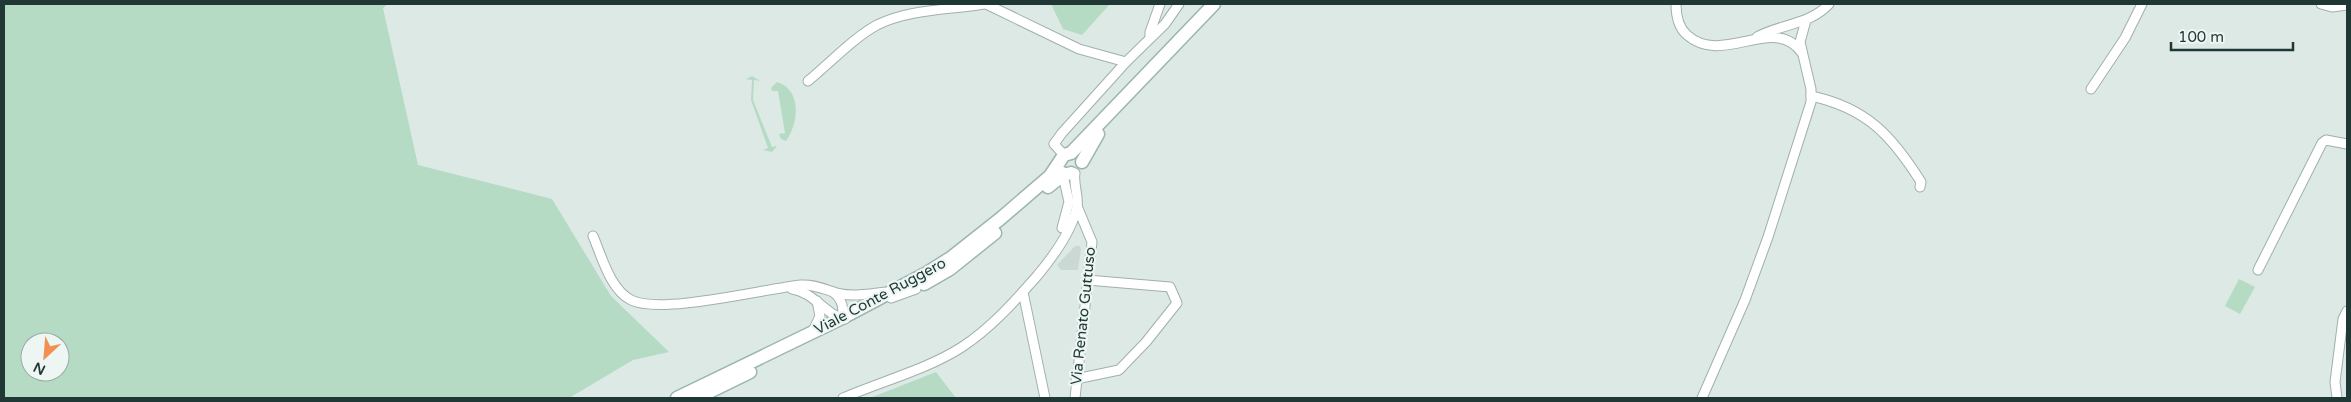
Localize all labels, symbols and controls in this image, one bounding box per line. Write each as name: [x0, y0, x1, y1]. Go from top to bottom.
scale bar: [2171, 20, 2294, 52]
text: 100 m: [2178, 28, 2224, 46]
street label: Via Renato Guttuso: [1067, 246, 1099, 386]
street label: Viale Conte Ruggero: [811, 254, 949, 338]
north arrow: [20, 332, 70, 382]
text: N: [31, 358, 48, 378]

